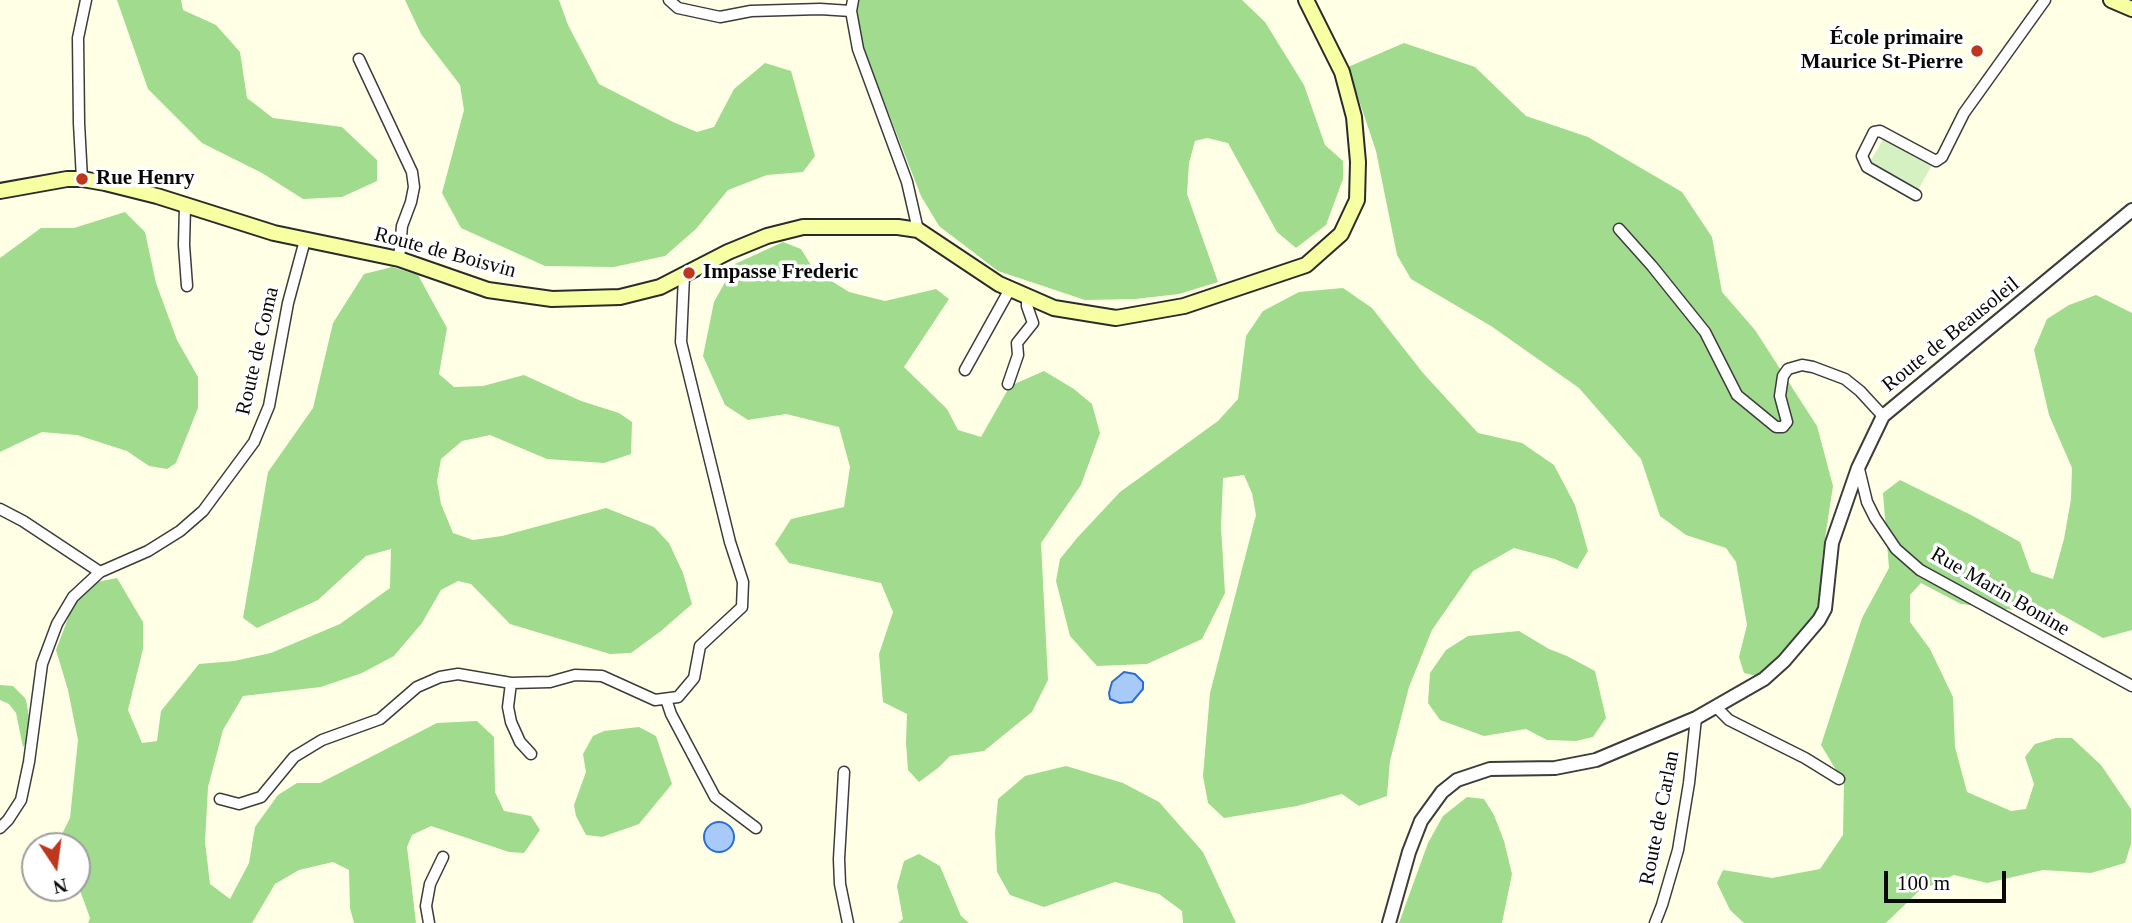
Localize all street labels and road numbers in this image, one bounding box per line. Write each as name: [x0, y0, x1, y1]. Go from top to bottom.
street label: Route de Boisvin: [371, 222, 519, 284]
street label: Route de Beausoleil: [1877, 272, 2025, 398]
street label: Route de Coma: [231, 285, 285, 417]
street label: Rue Marin Bonine: [1926, 542, 2074, 642]
street label: Route de Carlan: [1635, 749, 1685, 887]

